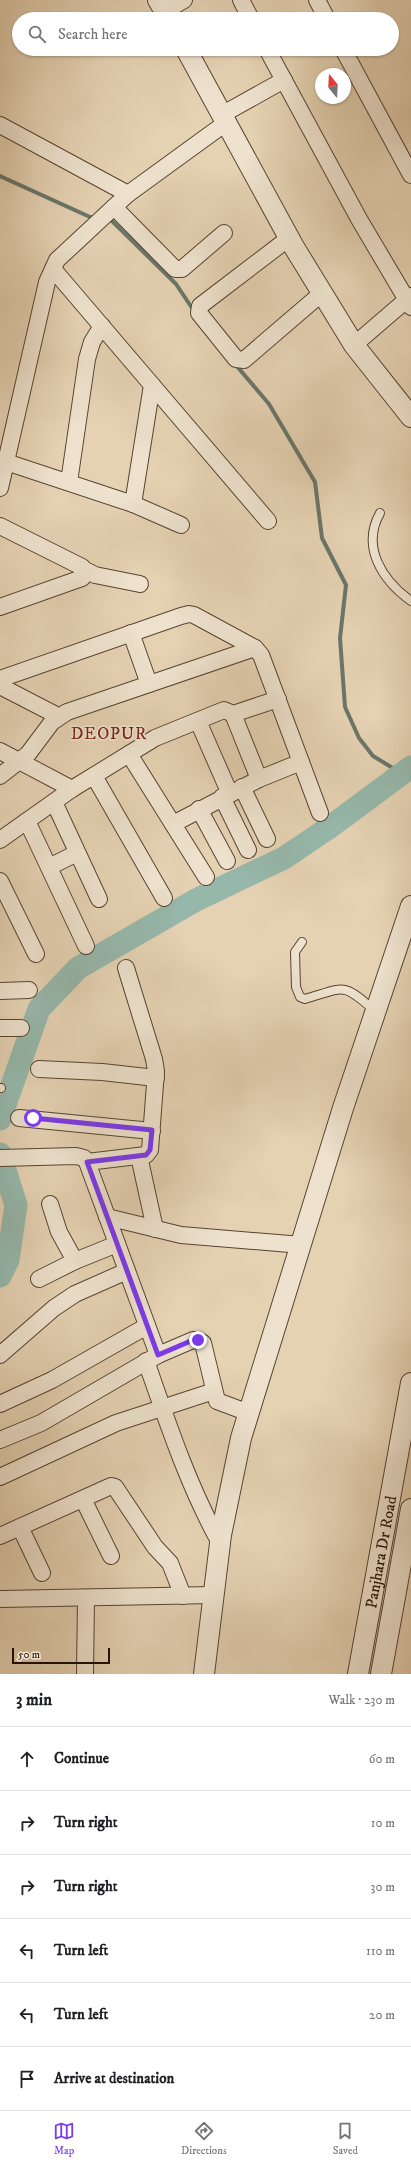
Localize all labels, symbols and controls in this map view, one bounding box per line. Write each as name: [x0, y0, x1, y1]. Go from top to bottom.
search box: [12, 12, 399, 56]
icon: search: [26, 23, 48, 45]
text: Search here: [58, 25, 127, 44]
north arrow: [315, 68, 351, 104]
district label: DEOPUR: [71, 723, 147, 745]
route start: [24, 1109, 42, 1127]
route end: [189, 1331, 207, 1349]
street label: Panjhara Dr Road: [361, 1494, 401, 1610]
scale bar: [12, 1646, 110, 1665]
text: 50 m: [18, 1648, 40, 1662]
text: 3 min: [16, 1689, 52, 1711]
text: Walk · 230 m: [329, 1692, 395, 1708]
icon: ahead: [16, 1748, 38, 1770]
text: Continue: [54, 1749, 109, 1768]
text: 60 m: [369, 1751, 395, 1767]
icon: right: [16, 1812, 38, 1834]
text: Turn right: [54, 1813, 117, 1832]
text: 10 m: [371, 1815, 395, 1831]
icon: right: [16, 1876, 38, 1898]
text: Turn right: [54, 1877, 117, 1896]
text: 30 m: [371, 1879, 395, 1895]
icon: left: [16, 1940, 38, 1962]
text: Turn left: [54, 1941, 108, 1960]
text: 110 m: [366, 1943, 395, 1959]
icon: left: [16, 2004, 38, 2026]
text: Turn left: [54, 2005, 108, 2024]
text: 20 m: [369, 2007, 395, 2023]
icon: arrive: [16, 2068, 38, 2090]
text: Arrive at destination: [54, 2069, 174, 2088]
tab: Map: [53, 2120, 75, 2158]
tab: Directions: [181, 2120, 227, 2158]
tab: Saved: [333, 2120, 358, 2158]

